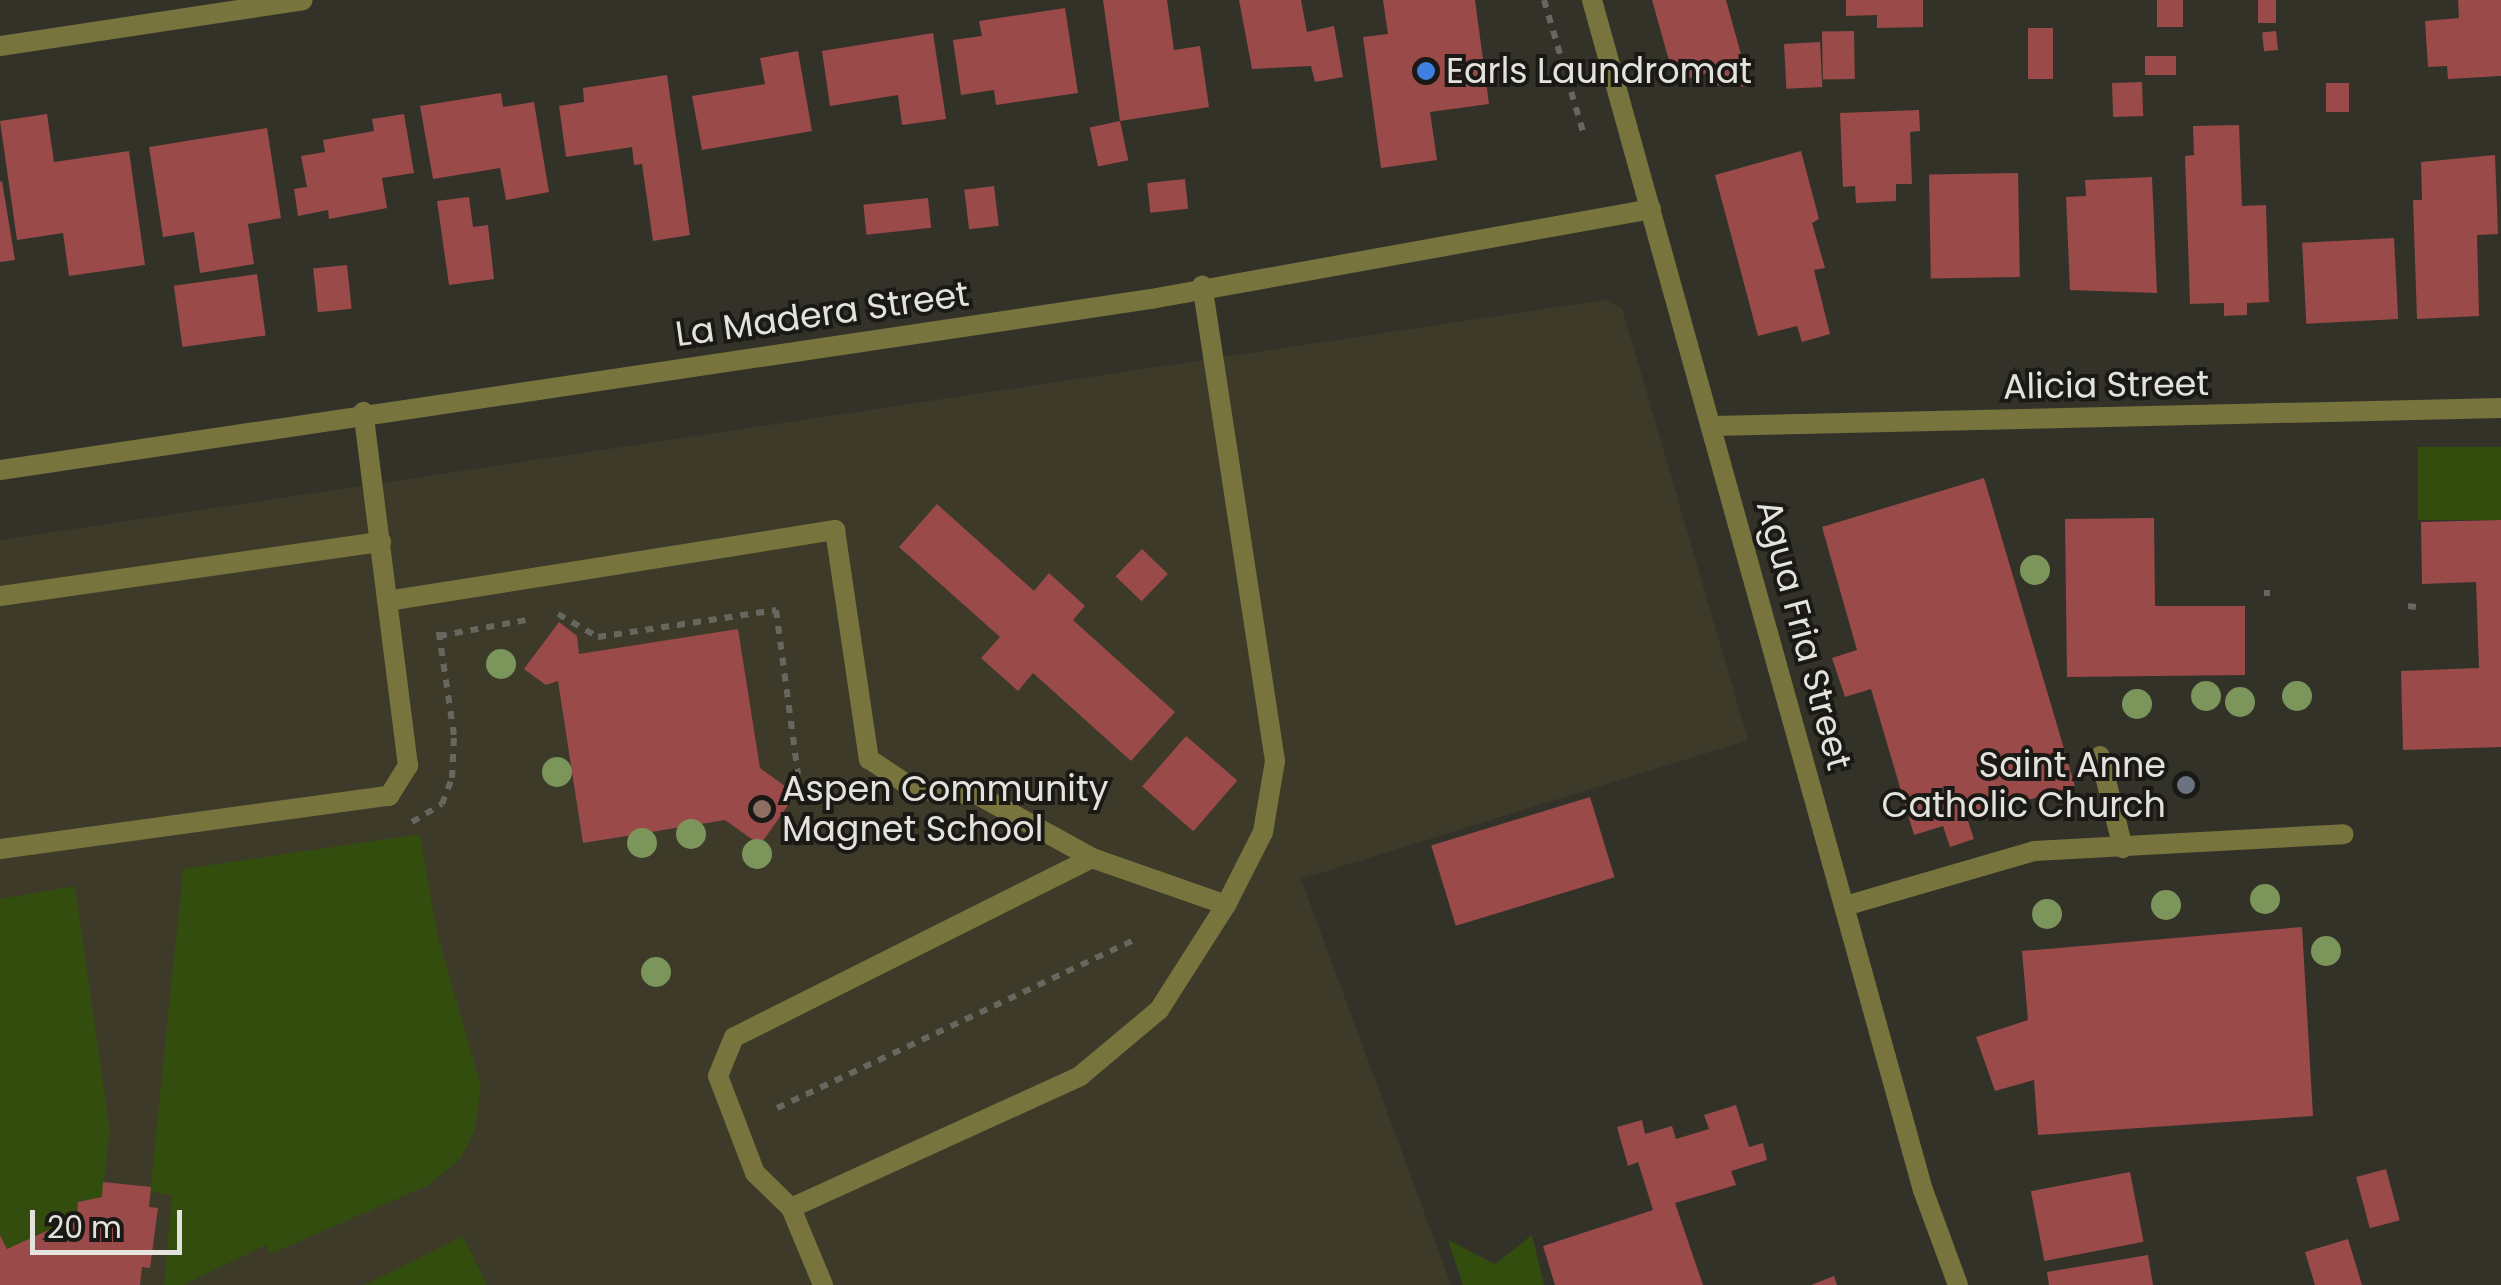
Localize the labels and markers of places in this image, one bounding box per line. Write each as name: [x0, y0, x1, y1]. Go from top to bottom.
place label: Earls Laundromat: [1446, 50, 1752, 92]
marker: Earls Laundromat: [1415, 60, 1437, 82]
place label: Saint Anne Catholic Church: [1881, 744, 2166, 826]
place label: Aspen Community Magnet School: [782, 768, 1108, 850]
marker: Saint Anne Catholic Church: [2175, 774, 2197, 796]
marker: Aspen Community Magnet School: [751, 798, 773, 820]

